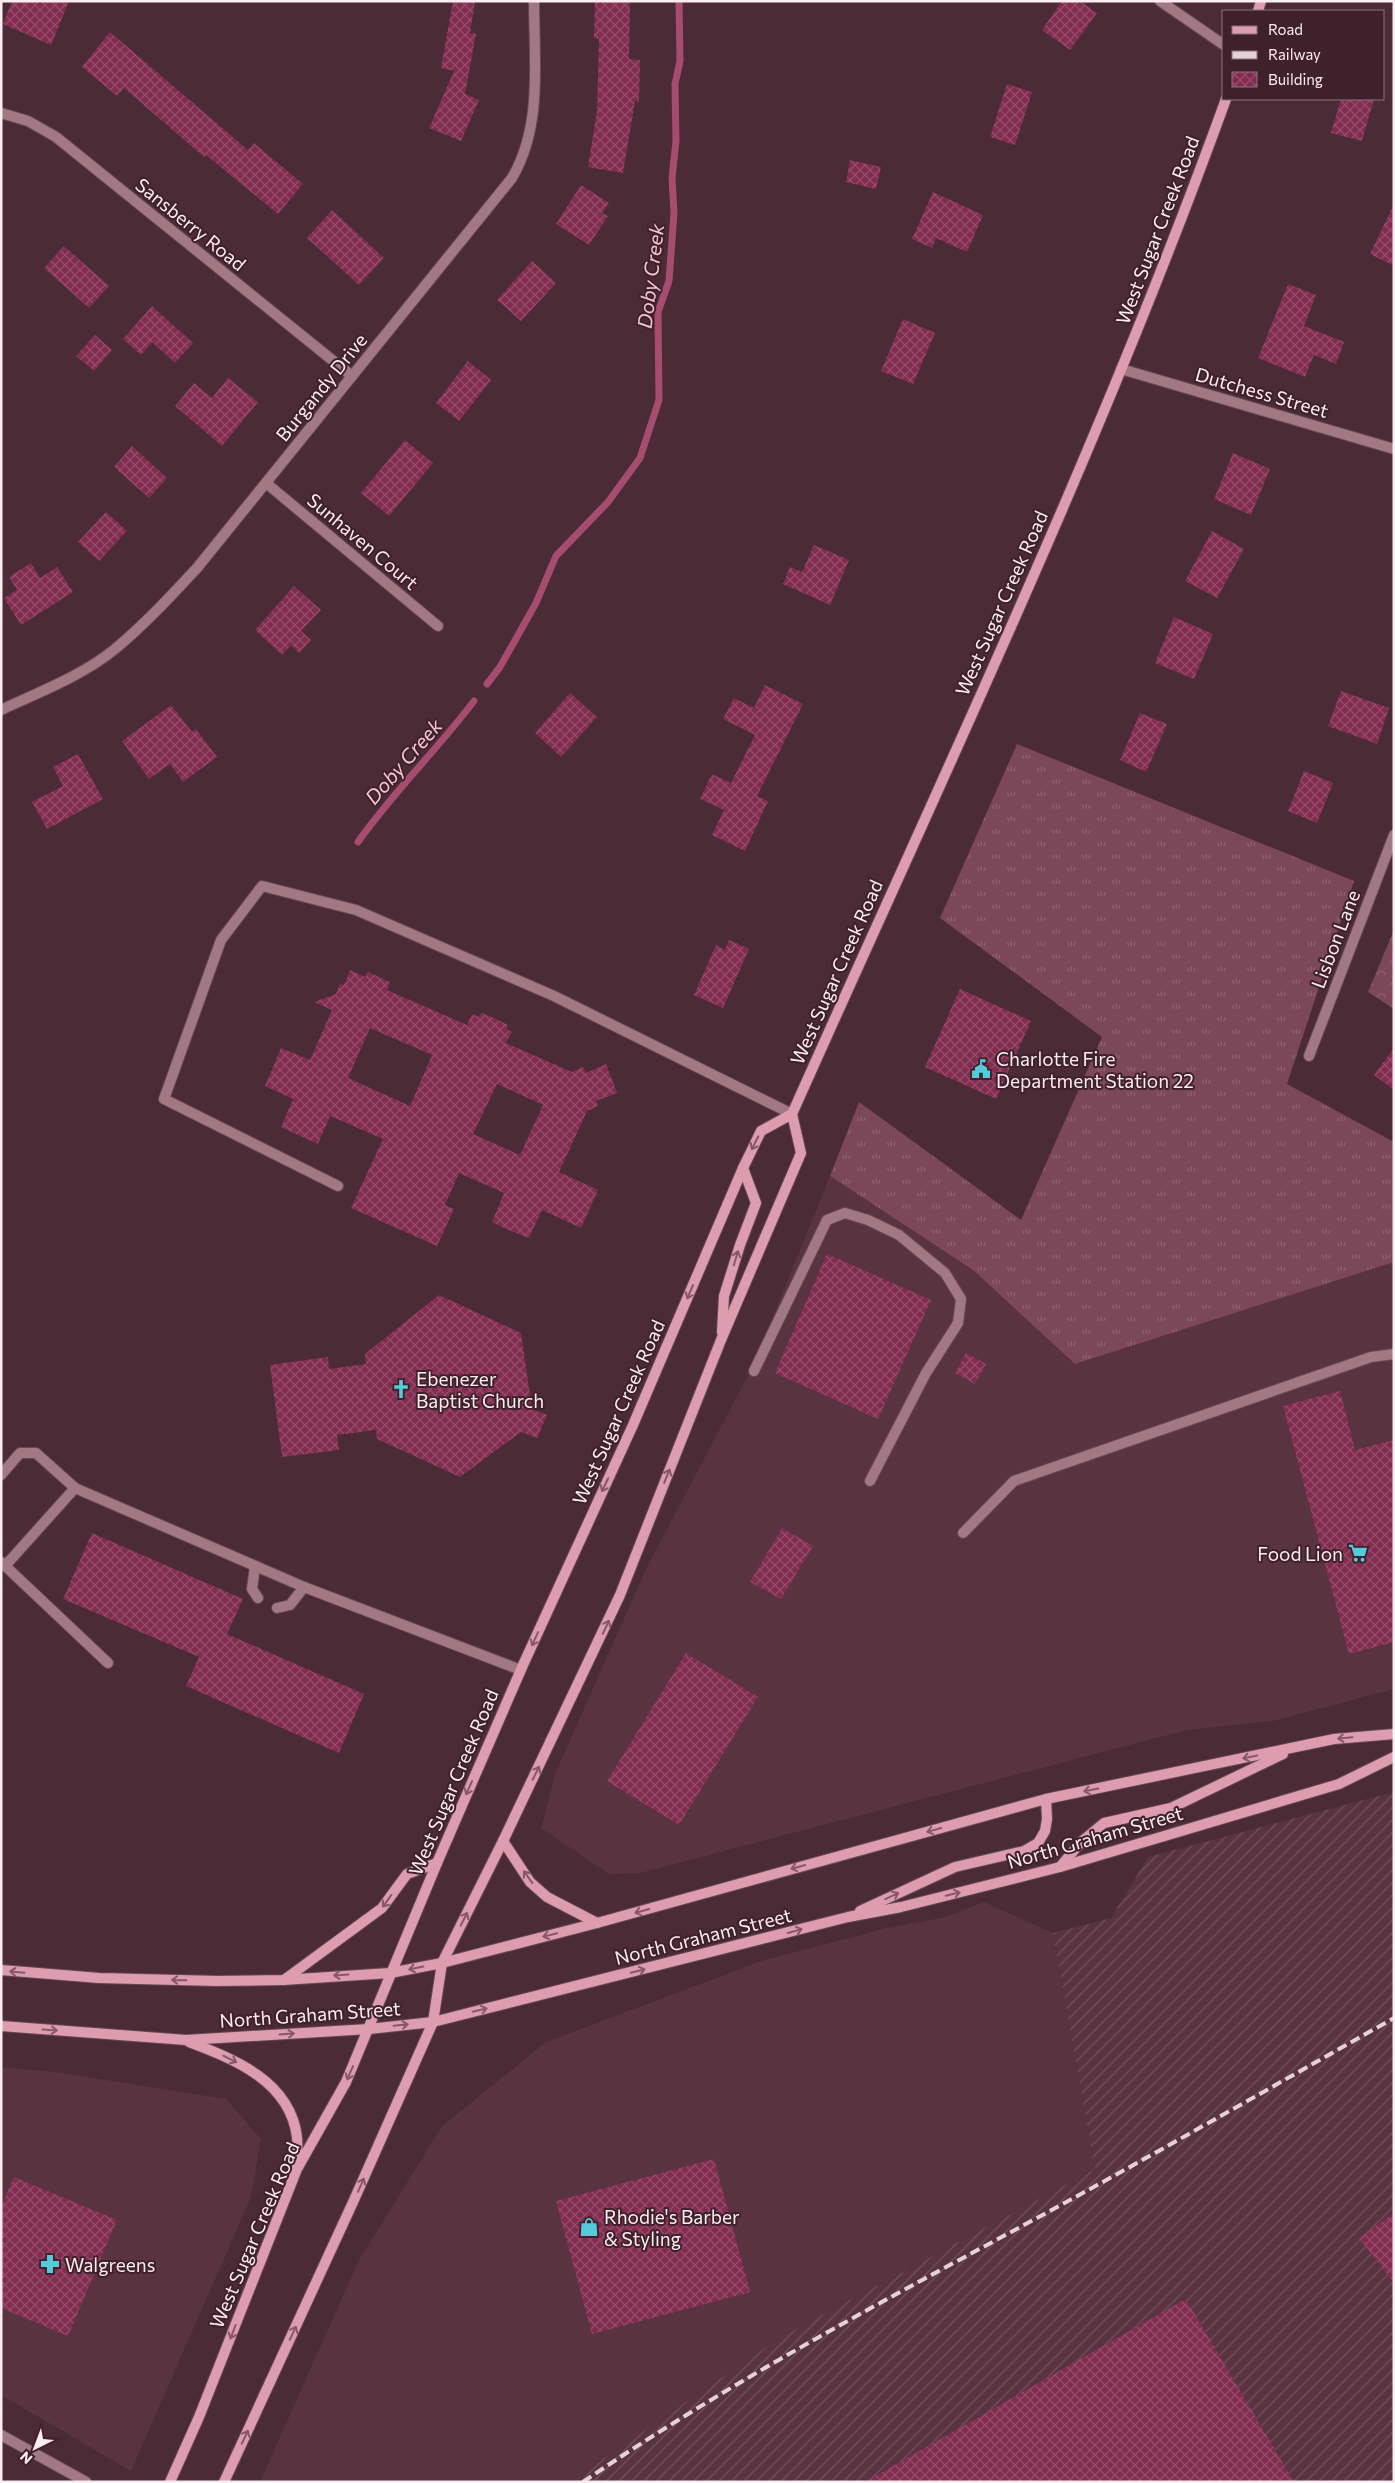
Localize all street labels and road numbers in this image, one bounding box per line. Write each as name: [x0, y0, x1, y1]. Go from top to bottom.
street label: West Sugar Creek Road: [1110, 133, 1204, 327]
street label: Sansberry Road: [131, 173, 251, 275]
street label: Burgandy Drive: [271, 329, 371, 445]
street label: Dutchess Street: [1193, 362, 1331, 422]
street label: Sunhaven Court: [303, 488, 423, 594]
street label: West Sugar Creek Road: [950, 507, 1052, 699]
street label: West Sugar Creek Road: [785, 876, 887, 1068]
street label: Lisbon Lane: [1306, 887, 1364, 991]
street label: West Sugar Creek Road: [567, 1316, 669, 1508]
street label: West Sugar Creek Road: [403, 1686, 503, 1878]
street label: North Graham Street: [1005, 1801, 1186, 1873]
street label: North Graham Street: [612, 1903, 794, 1969]
street label: North Graham Street: [219, 1996, 402, 2032]
street label: West Sugar Creek Road: [204, 2139, 304, 2331]

